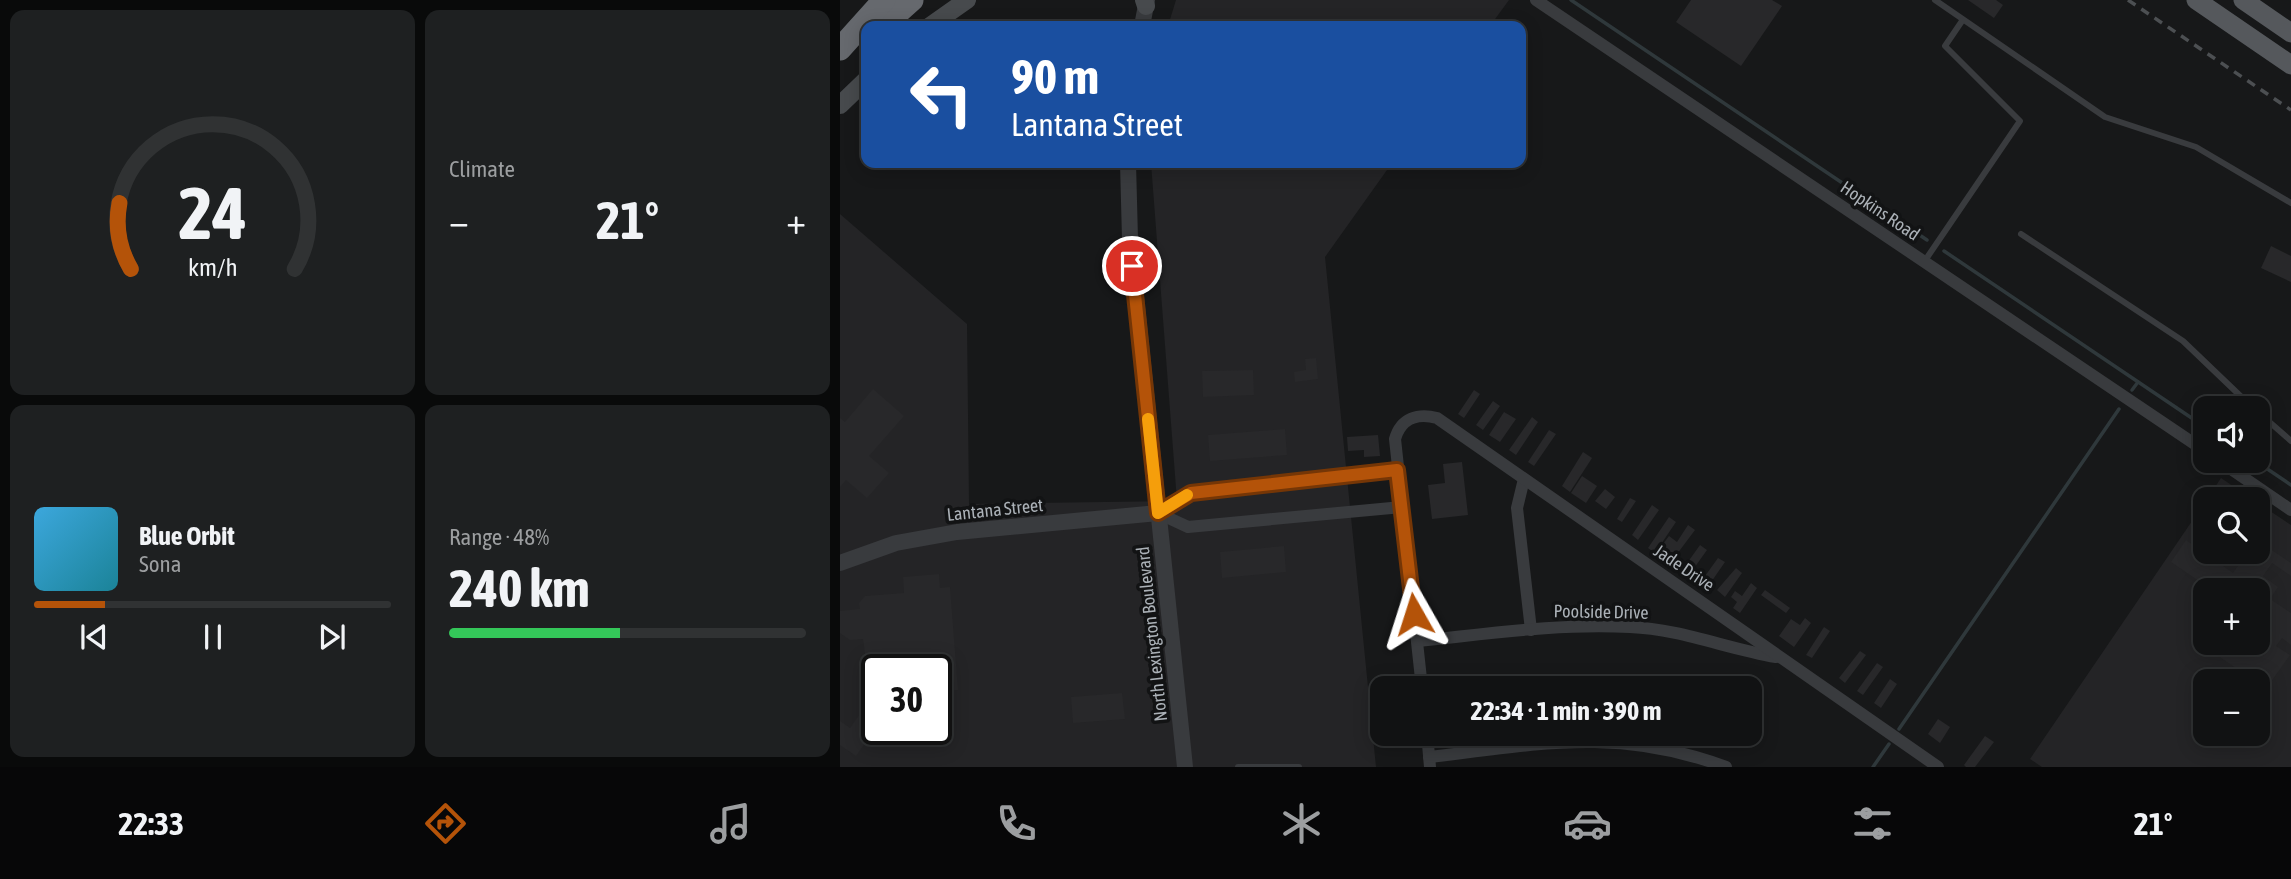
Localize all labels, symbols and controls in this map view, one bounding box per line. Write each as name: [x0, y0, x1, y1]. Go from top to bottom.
text: 90 m: [1011, 48, 1099, 104]
icon: left: [896, 49, 987, 140]
text: Lantana Street: [1011, 106, 1183, 143]
text: Climate: [449, 156, 515, 182]
text: 24: [178, 171, 247, 254]
street label: Hopkins Road: [1837, 176, 1924, 245]
text: 21°: [596, 190, 659, 250]
text: −: [449, 199, 469, 242]
text: +: [786, 199, 806, 242]
pin: [1102, 236, 1162, 296]
icon: arrive: [1113, 247, 1151, 285]
text: km/h: [188, 252, 237, 280]
map controls: [2193, 396, 2270, 746]
button: sound: [2193, 396, 2270, 473]
button: search: [2193, 487, 2270, 564]
street label: Lantana Street: [946, 494, 1044, 525]
text: Blue Orbit: [139, 521, 235, 551]
text: Range · 48%: [449, 524, 549, 550]
street label: Jade Drive: [1650, 540, 1718, 595]
street label: North Lexington Boulevard: [1132, 546, 1171, 723]
text: Sona: [139, 551, 181, 577]
text: 240 km: [449, 558, 590, 618]
position arrow: [1377, 577, 1451, 651]
button: +: [2193, 578, 2270, 655]
street label: Poolside Drive: [1553, 600, 1649, 623]
icon: previous: [75, 618, 113, 656]
icon: pause: [194, 618, 232, 656]
icon: next: [313, 618, 351, 656]
speed limit sign: 30: [861, 654, 952, 745]
button: −: [2193, 669, 2270, 746]
text: 22:34 · 1 min · 390 m: [1471, 696, 1661, 726]
icon: directions: [421, 799, 470, 848]
icon: music: [706, 799, 755, 848]
icon: phone: [992, 799, 1041, 848]
icon: climate: [1277, 799, 1326, 848]
icon: car: [1563, 799, 1612, 848]
icon: filters: [1848, 799, 1897, 848]
text: 22:33: [118, 805, 184, 842]
text: 21°: [2134, 805, 2173, 842]

